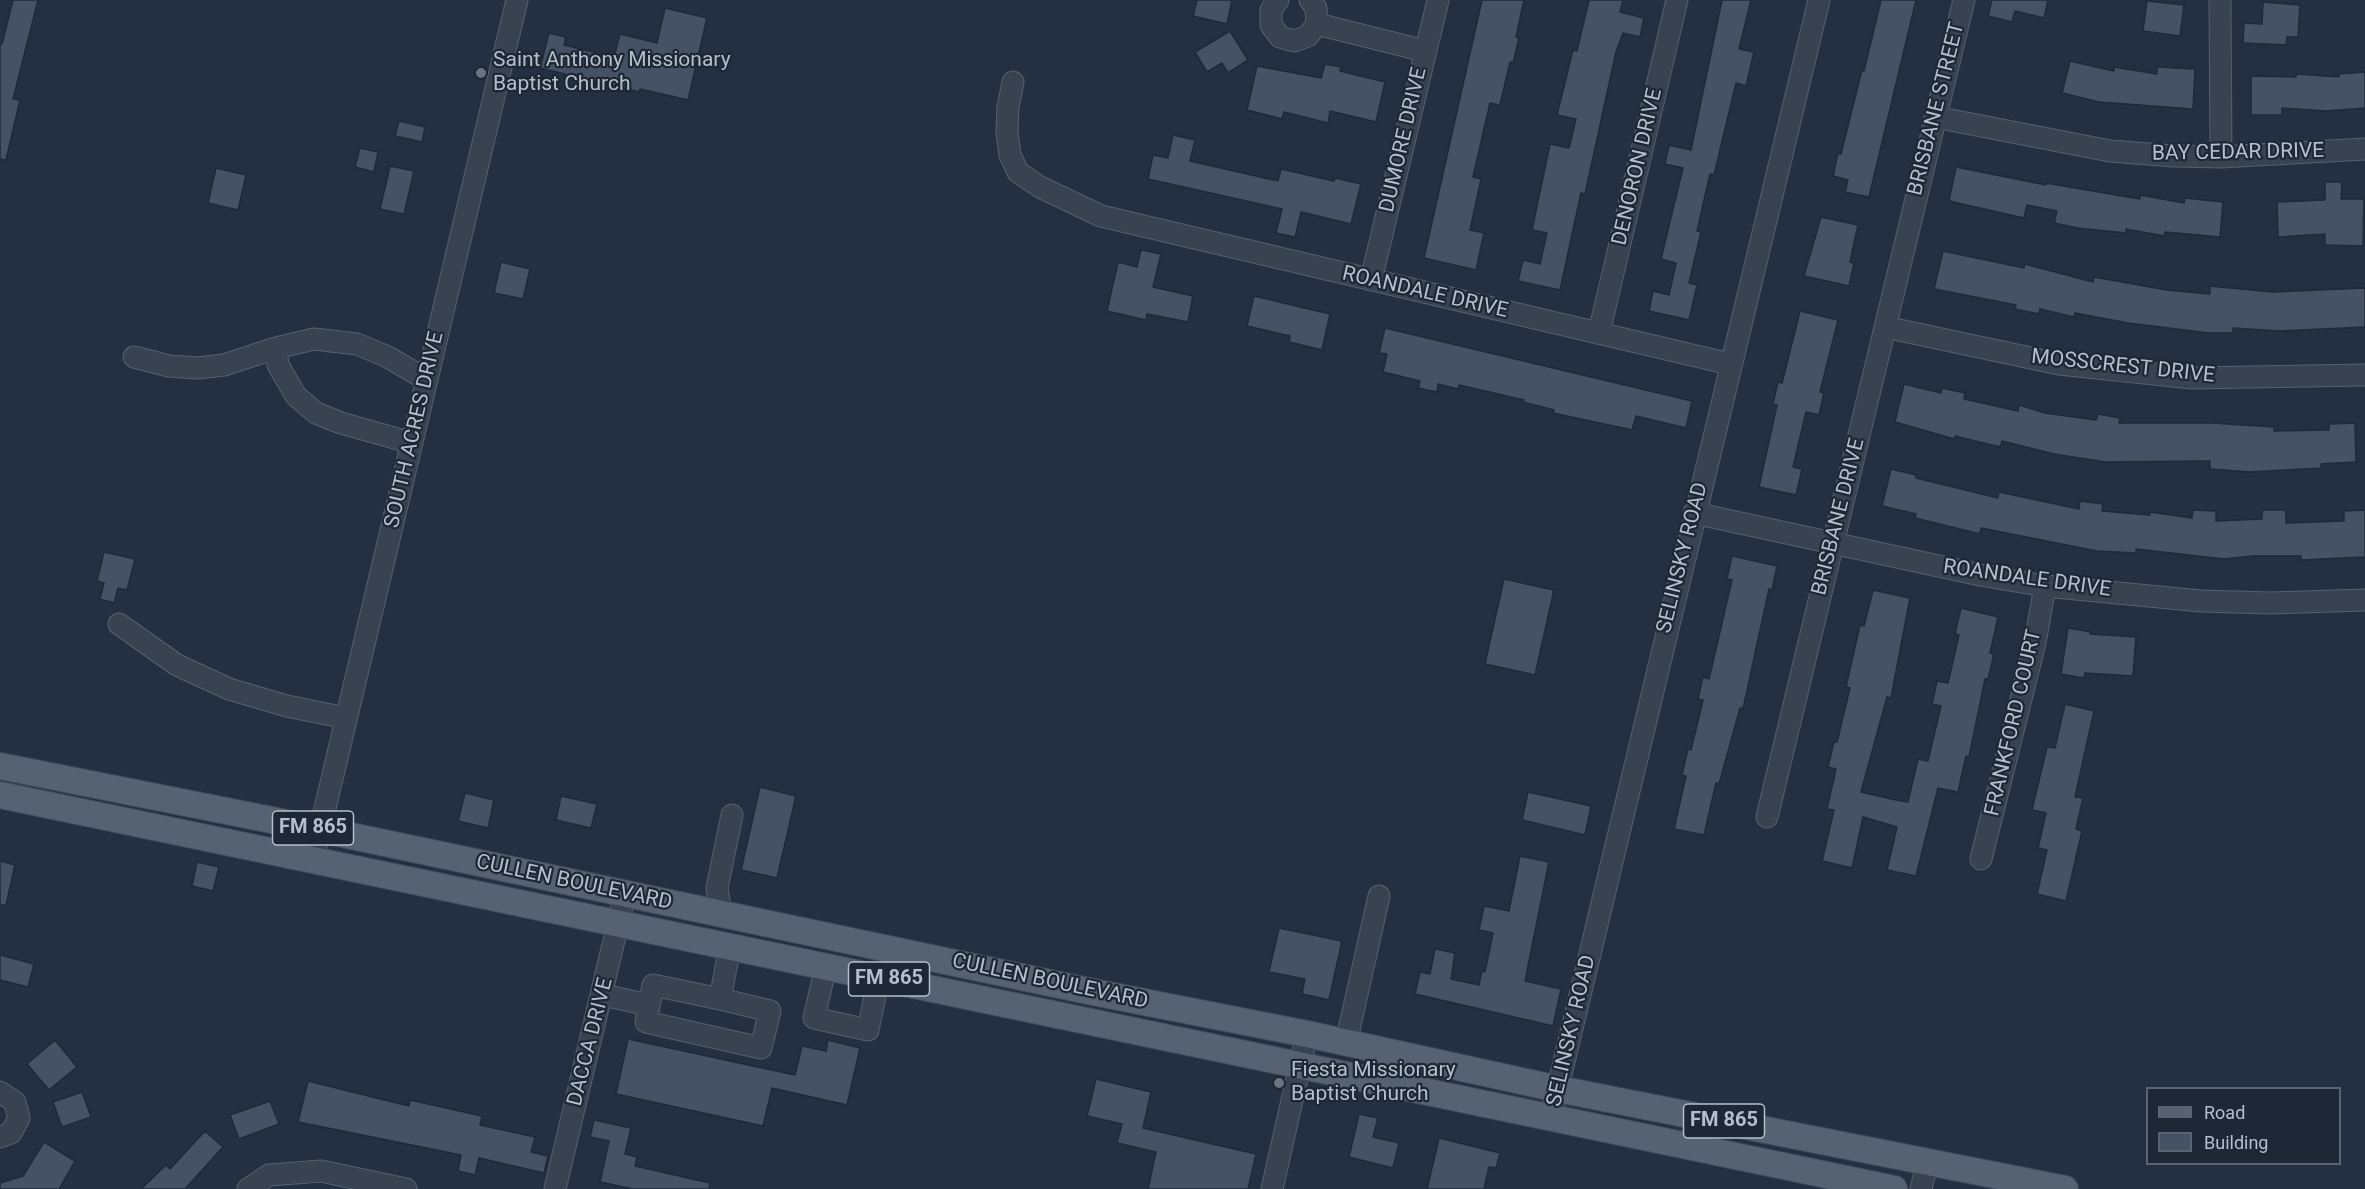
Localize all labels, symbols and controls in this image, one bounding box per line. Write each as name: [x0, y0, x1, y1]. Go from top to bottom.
street label: BRISBANE STREET: [1903, 20, 1971, 198]
place label: Saint Anthony Missionary Baptist Church: [493, 48, 731, 98]
street label: DUMORE DRIVE: [1375, 65, 1433, 215]
marker: Saint Anthony Missionary Baptist Church: [474, 66, 488, 80]
street label: DENORON DRIVE: [1608, 86, 1668, 248]
street label: BAY CEDAR DRIVE: [2152, 139, 2324, 167]
street label: ROANDALE DRIVE: [1340, 262, 1510, 324]
street label: SOUTH ACRES DRIVE: [380, 329, 450, 531]
street label: MOSSCREST DRIVE: [2030, 345, 2216, 389]
street label: BRISBANE DRIVE: [1807, 436, 1871, 598]
street label: SELINSKY ROAD: [1652, 480, 1714, 636]
street label: ROANDALE DRIVE: [1941, 555, 2113, 603]
street label: FRANKFORD COURT: [1980, 627, 2048, 819]
road number: FM 865: [272, 811, 354, 845]
street label: CULLEN BOULEVARD: [474, 850, 674, 916]
street label: CULLEN BOULEVARD: [950, 949, 1150, 1015]
street label: SELINSKY ROAD: [1542, 953, 1602, 1109]
road number: FM 865: [848, 962, 930, 996]
street label: DACCA DRIVE: [563, 975, 619, 1109]
place label: Fiesta Missionary Baptist Church: [1291, 1058, 1456, 1108]
marker: Fiesta Missionary Baptist Church: [1272, 1076, 1286, 1090]
legend: [2146, 1087, 2341, 1165]
text: Road: [2204, 1102, 2245, 1123]
road number: FM 865: [1684, 1104, 1764, 1138]
text: Building: [2204, 1132, 2268, 1153]

